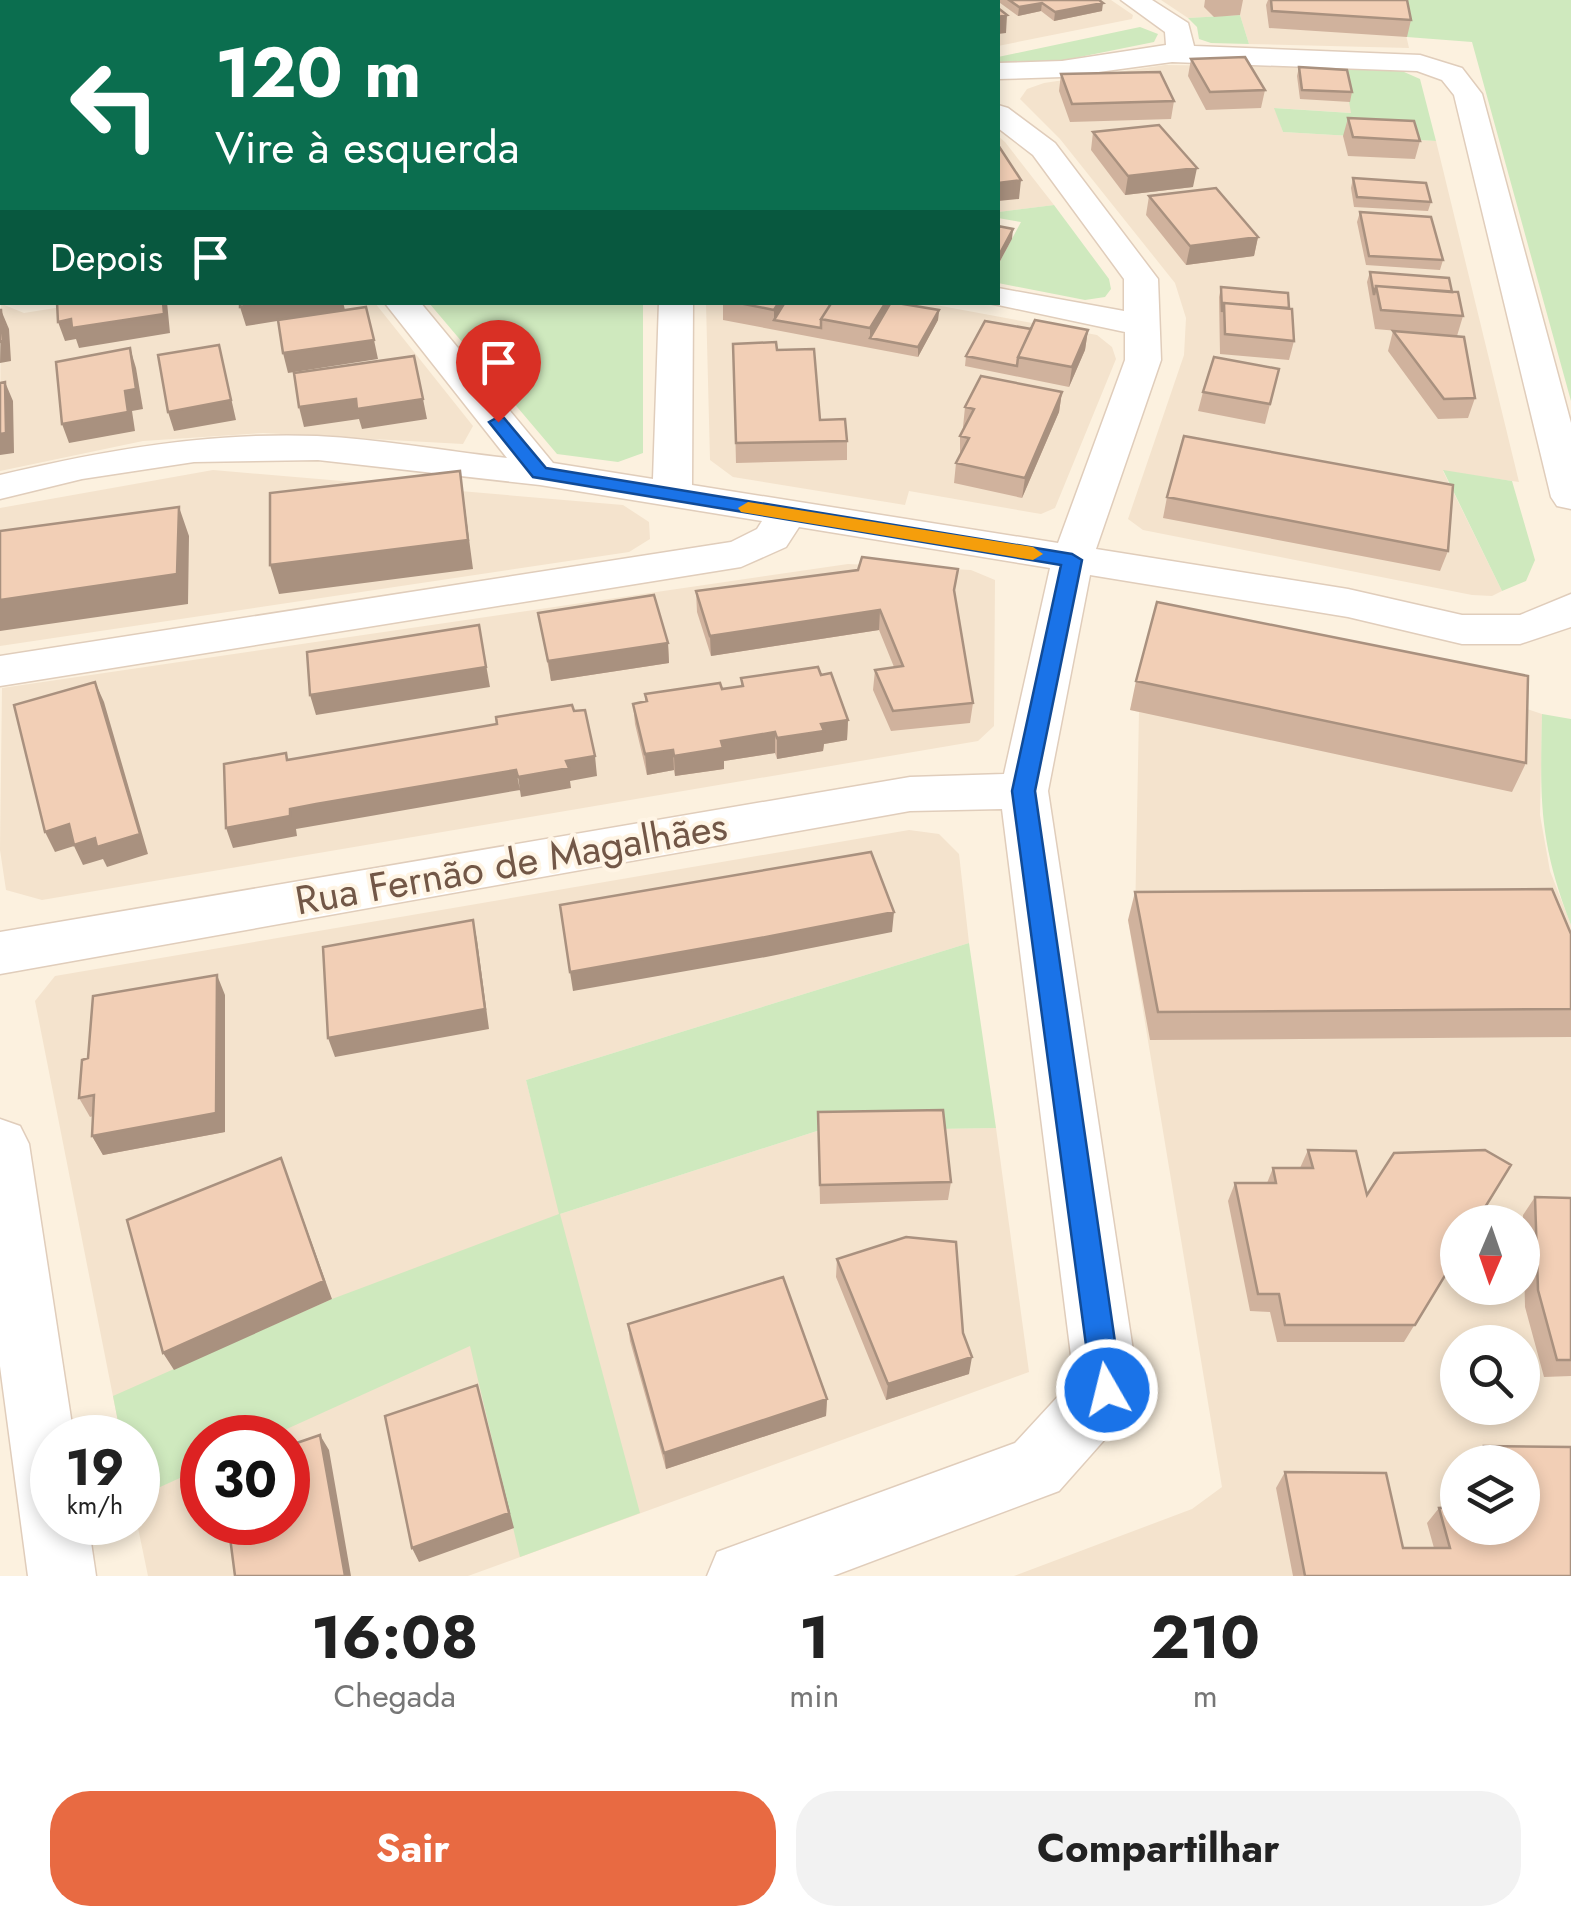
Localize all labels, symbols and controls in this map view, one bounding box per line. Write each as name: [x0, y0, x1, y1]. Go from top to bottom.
text: 120 m: [215, 22, 421, 123]
icon: left: [50, 40, 180, 170]
text: Vire à esquerda: [215, 115, 520, 180]
text: Depois: [50, 230, 163, 285]
icon: arrive: [183, 230, 238, 285]
pin: [456, 320, 541, 423]
icon: arrive: [471, 335, 526, 390]
street label: Rua Fernão de Magalhães: [291, 796, 731, 930]
north arrow: [1440, 1205, 1540, 1305]
map controls: [1440, 1205, 1540, 1545]
button: search: [1440, 1325, 1540, 1425]
position arrow: [1055, 1338, 1159, 1442]
speed limit sign: 30: [180, 1415, 310, 1545]
text: 19: [66, 1431, 124, 1504]
button: layers: [1440, 1445, 1540, 1545]
text: km/h: [67, 1487, 123, 1523]
text: 16:08: [311, 1594, 478, 1681]
text: 1: [799, 1594, 830, 1681]
text: 210: [1150, 1594, 1260, 1681]
text: Chegada: [333, 1673, 456, 1719]
text: min: [789, 1673, 839, 1719]
text: m: [1193, 1673, 1218, 1719]
button: Sair: [50, 1791, 776, 1906]
button: Compartilhar: [796, 1791, 1521, 1906]

